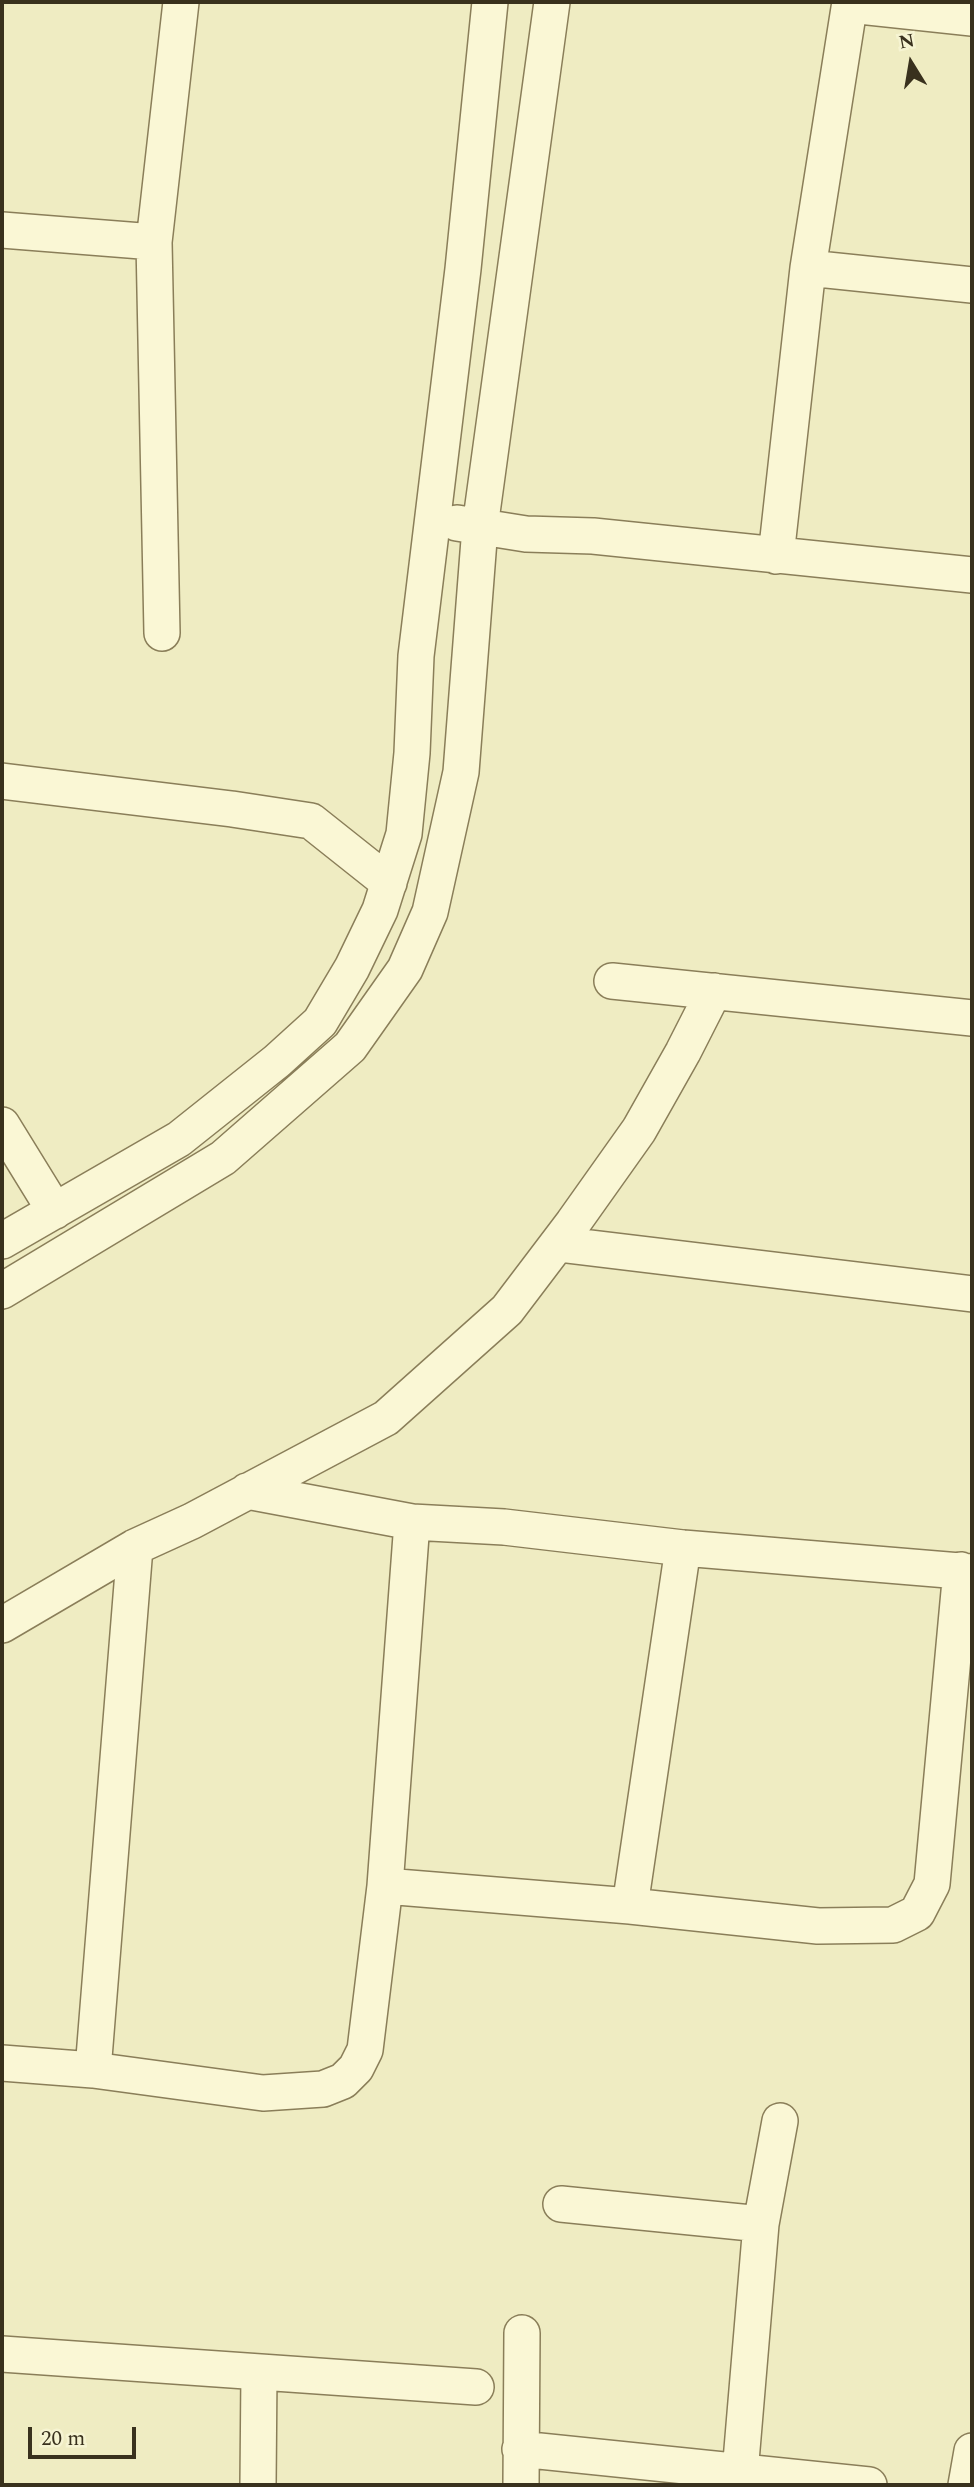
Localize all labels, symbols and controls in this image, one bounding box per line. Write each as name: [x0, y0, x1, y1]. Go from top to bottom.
text: N: [897, 26, 917, 58]
north arrow: [876, 28, 946, 98]
scale bar: [32, 2414, 140, 2458]
text: 20 m: [41, 2423, 85, 2455]

